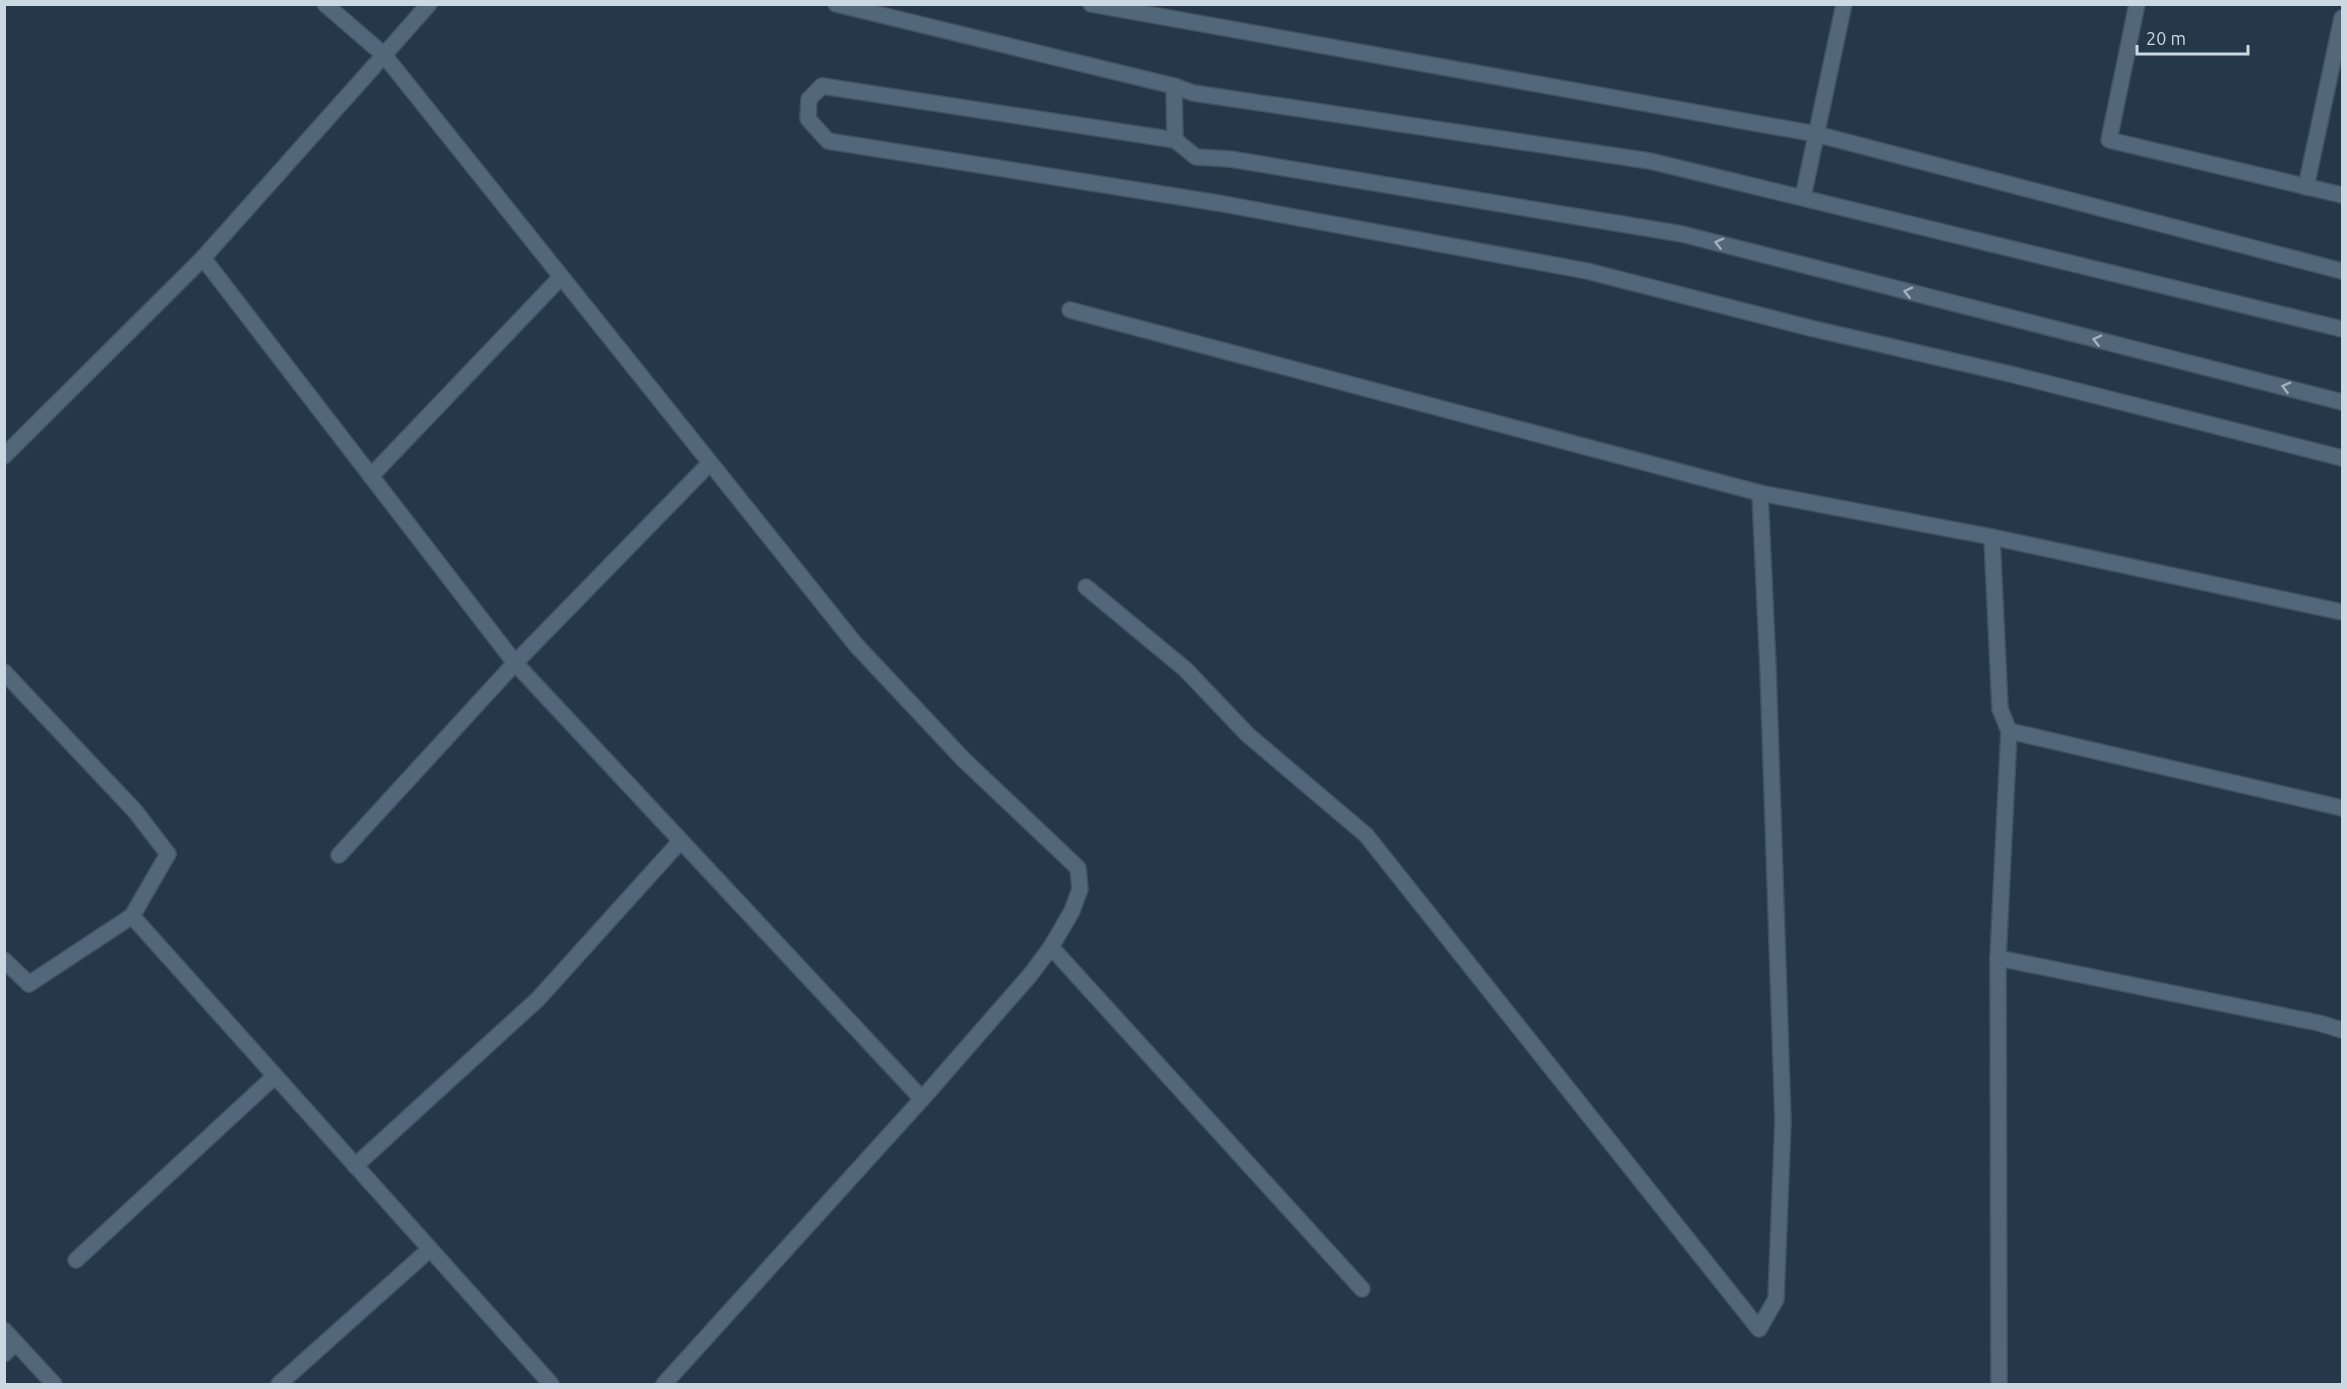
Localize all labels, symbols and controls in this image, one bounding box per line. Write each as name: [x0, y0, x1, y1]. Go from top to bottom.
scale bar: [2137, 18, 2248, 56]
text: 20 m: [2146, 28, 2186, 48]
one-way arrow: [1714, 238, 1724, 251]
one-way arrow: [1903, 286, 1913, 299]
one-way arrow: [2092, 334, 2102, 347]
one-way arrow: [2281, 382, 2291, 395]

